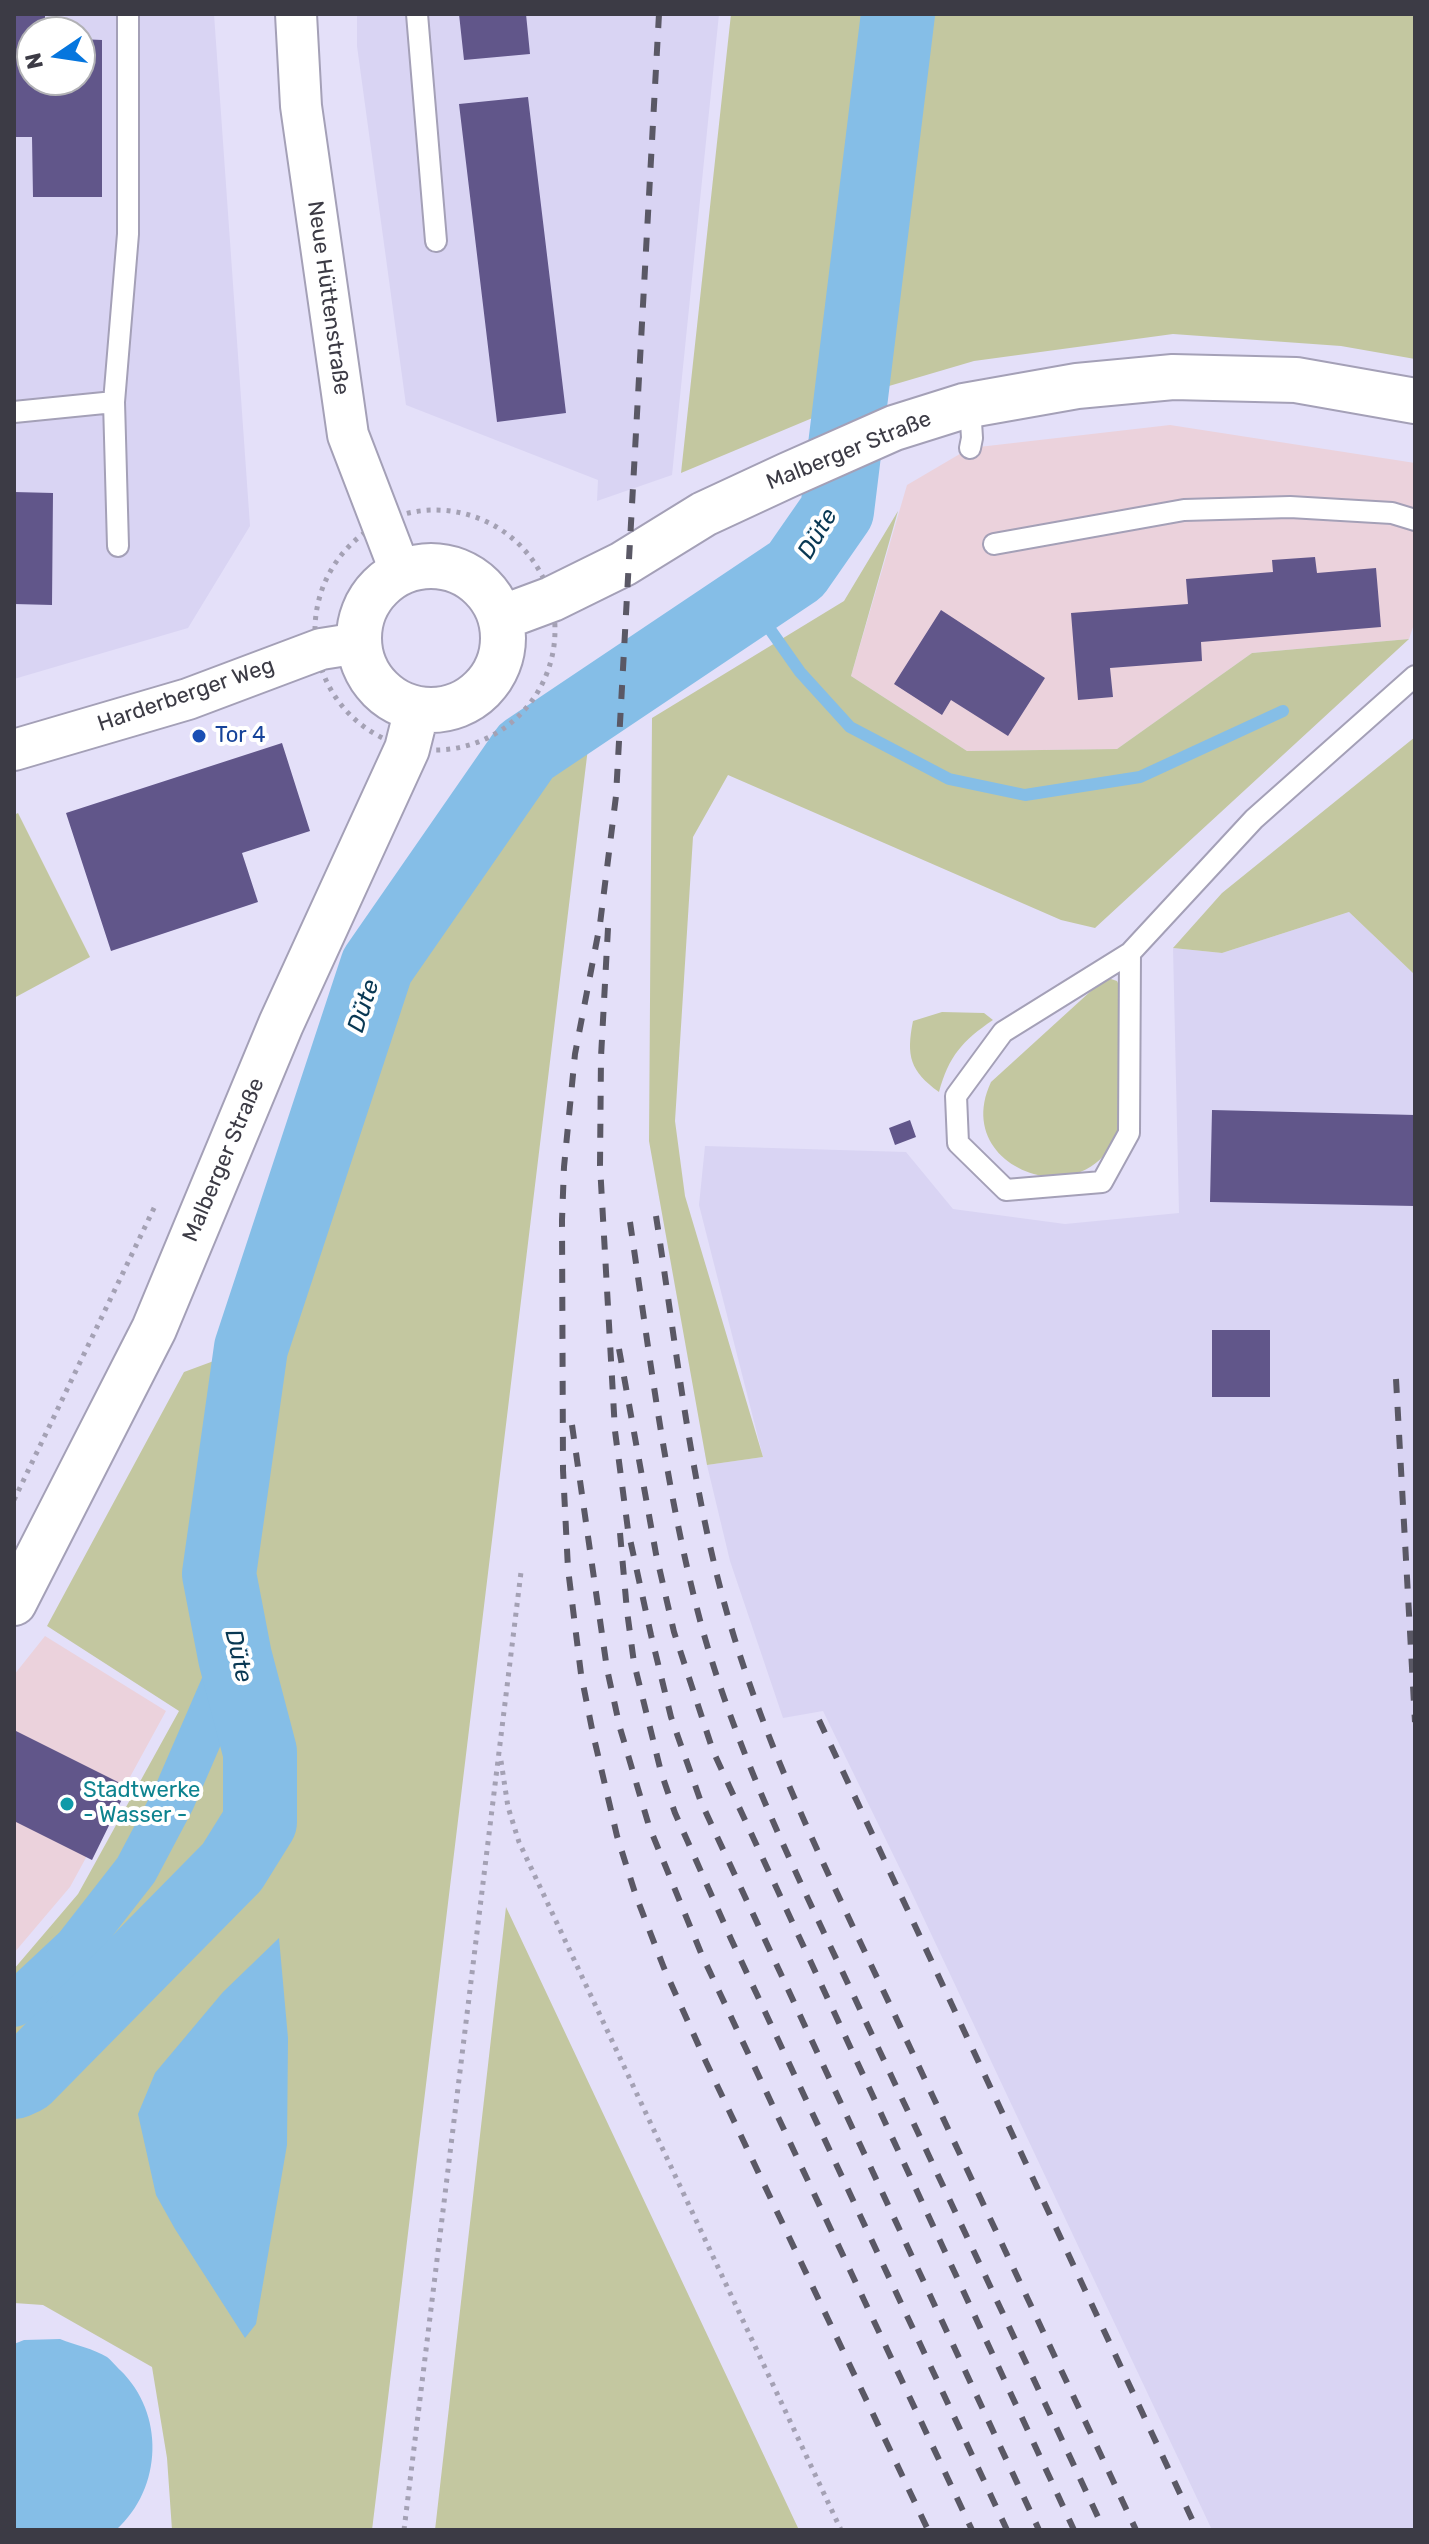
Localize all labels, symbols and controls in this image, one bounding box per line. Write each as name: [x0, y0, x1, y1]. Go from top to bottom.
north arrow: [16, 16, 96, 96]
text: N: [19, 50, 49, 72]
street label: Neue Hüttenstraße: [301, 199, 355, 397]
street label: Malberger Straße: [763, 406, 935, 496]
water label: Düte: [792, 504, 844, 564]
street label: Harderberger Weg: [94, 652, 278, 738]
place label: Tor 4: [215, 723, 266, 749]
marker: Tor 4: [190, 727, 208, 745]
water label: Düte: [342, 976, 386, 1036]
street label: Malberger Straße: [178, 1074, 270, 1246]
water label: Düte: [218, 1627, 258, 1685]
place label: Stadtwerke - Wasser -: [83, 1778, 200, 1830]
marker: Stadtwerke - Wasser -: [58, 1795, 76, 1813]

